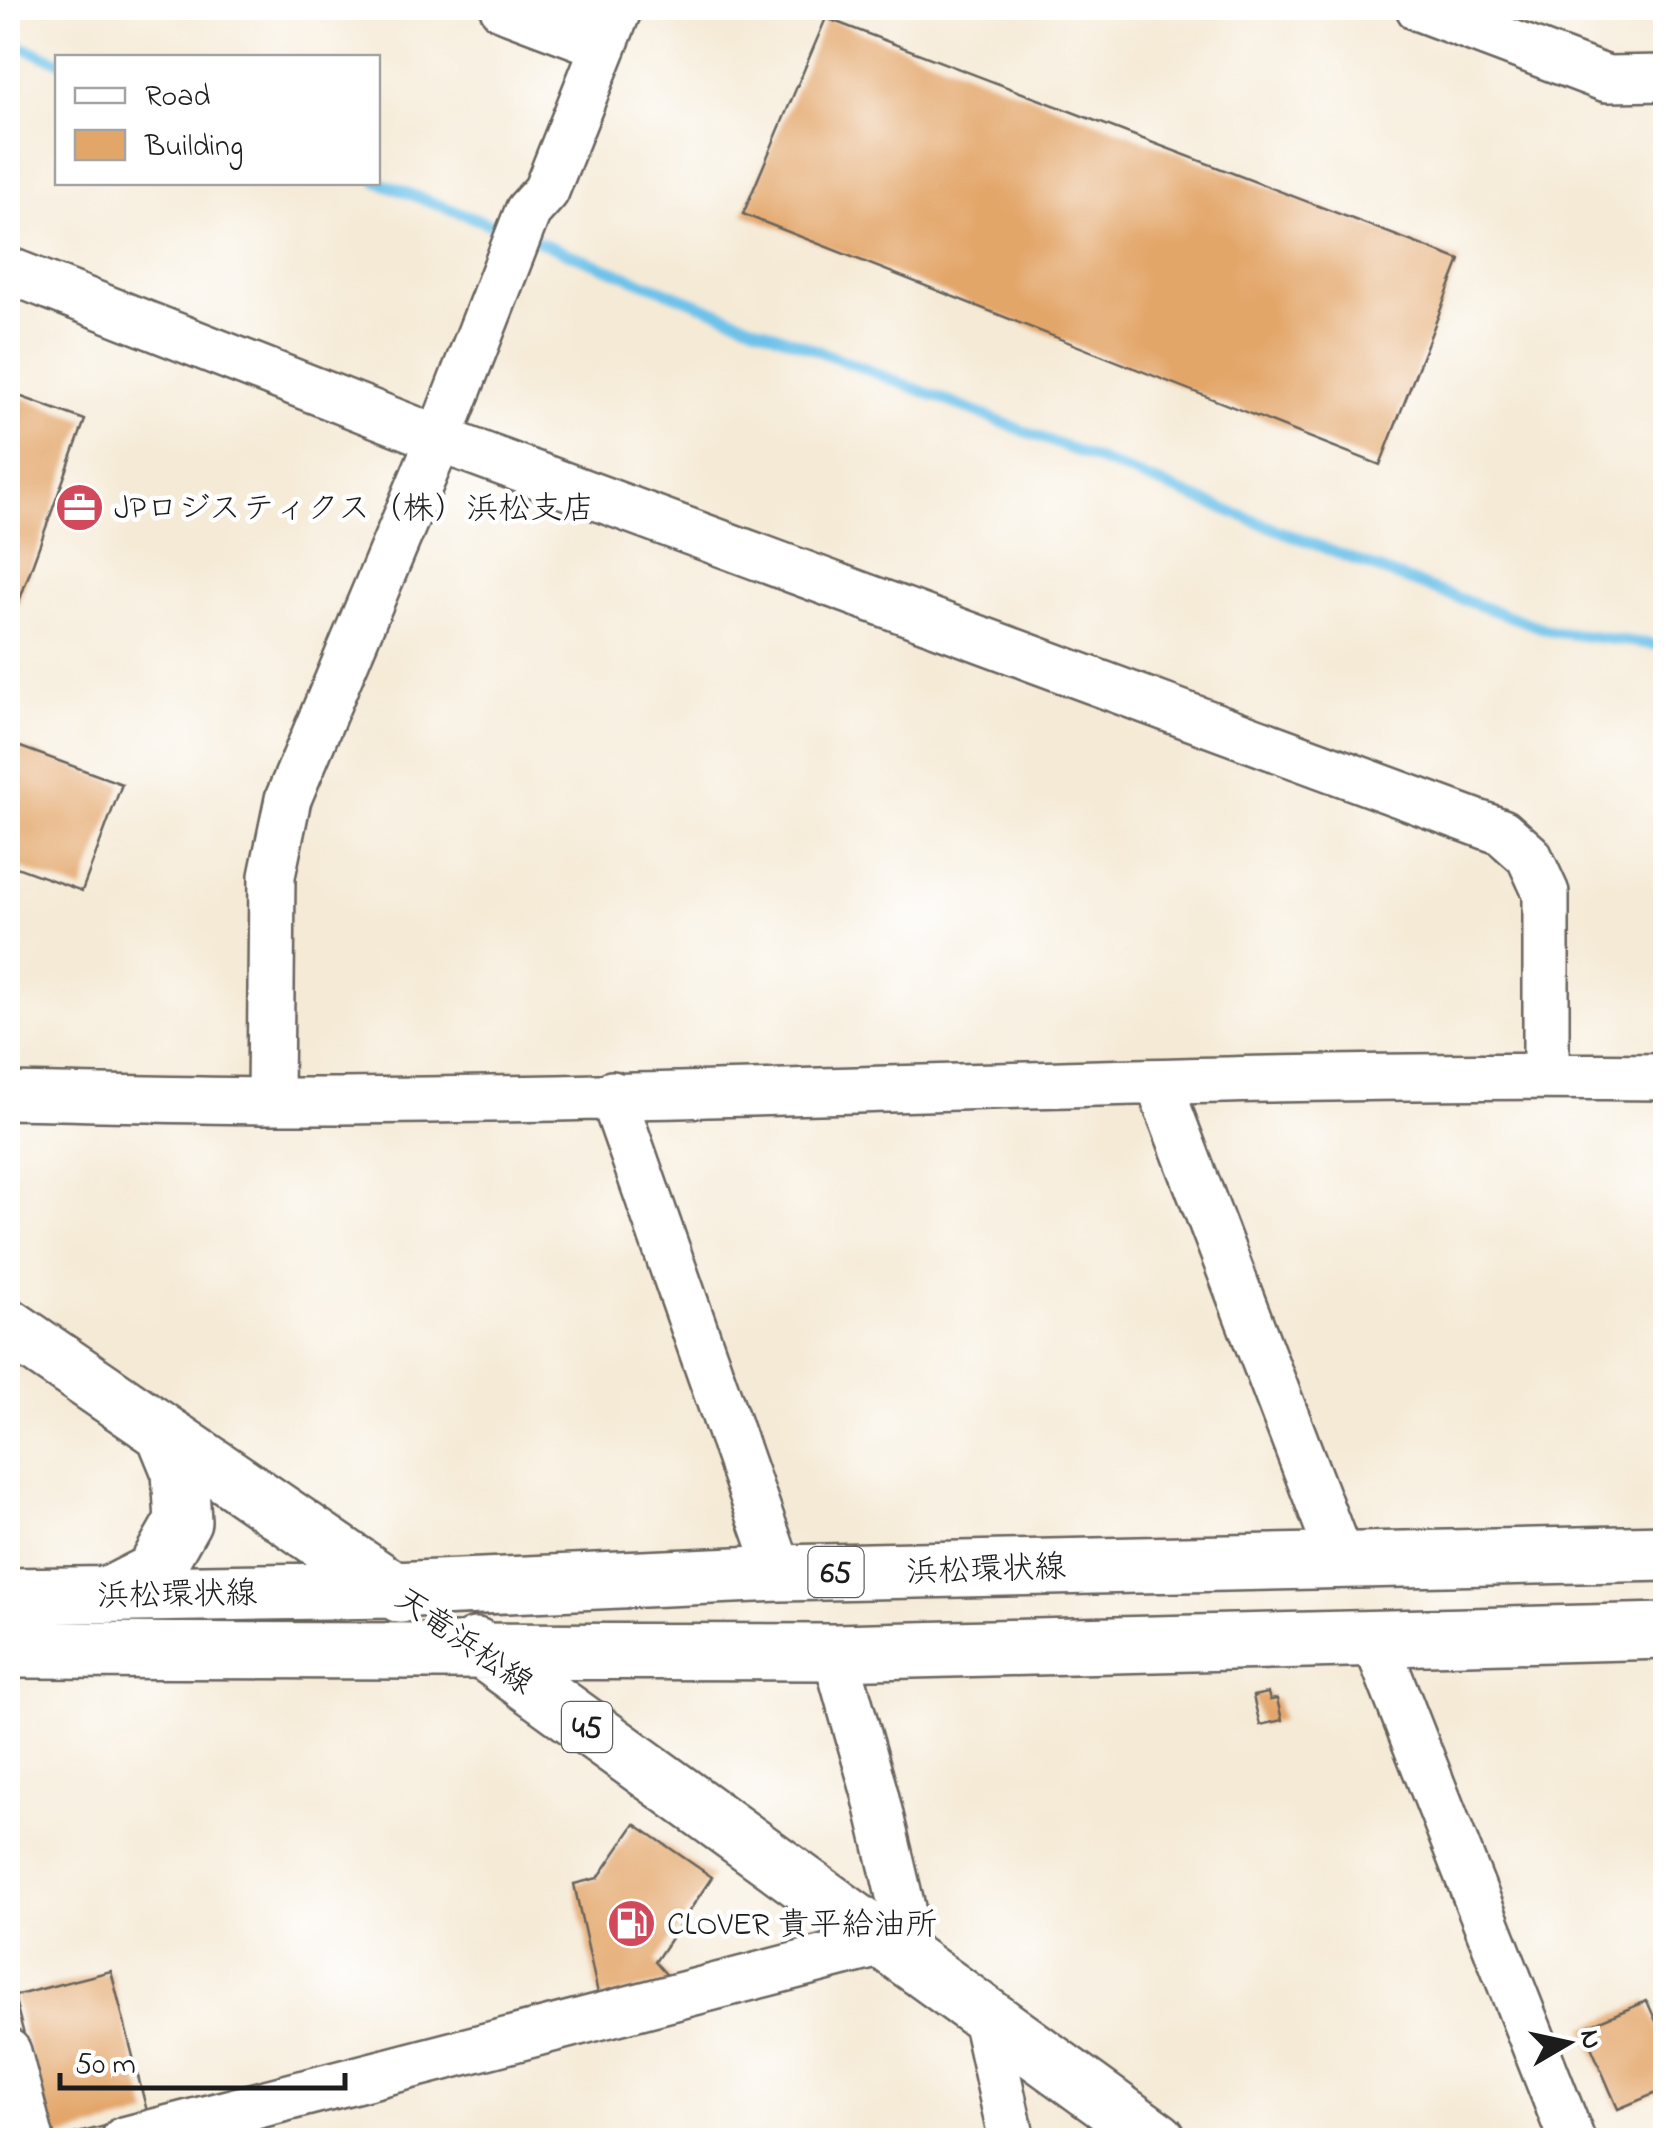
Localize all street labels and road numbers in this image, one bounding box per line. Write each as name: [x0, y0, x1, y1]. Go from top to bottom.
street label: 浜松環状線: [905, 1545, 1067, 1598]
road number: 65: [808, 1547, 864, 1597]
street label: 浜松環状線: [97, 1572, 257, 1621]
street label: 天竜浜松線: [384, 1578, 542, 1708]
road number: 45: [562, 1702, 612, 1752]

